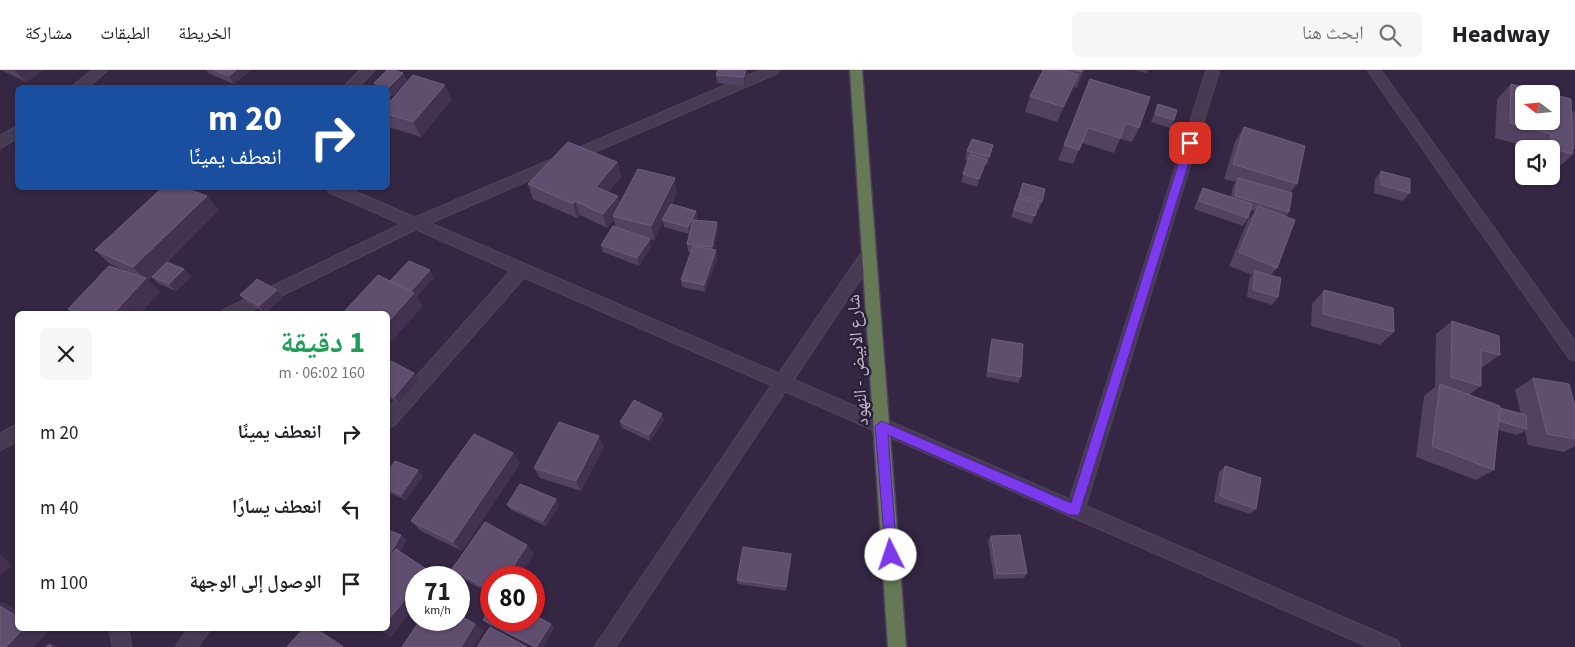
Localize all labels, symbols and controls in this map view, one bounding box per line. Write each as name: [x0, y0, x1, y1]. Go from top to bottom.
search box: [1072, 12, 1422, 57]
text: Headway: [1452, 17, 1550, 52]
text: ابحث هنا: [1302, 20, 1364, 47]
text: مشاركة: [25, 21, 72, 46]
text: الطبقات: [100, 21, 150, 46]
text: الخريطة: [178, 21, 231, 46]
icon: search: [1376, 21, 1404, 49]
north arrow: [1515, 85, 1560, 130]
map controls: [1515, 85, 1560, 185]
text: 20 m: [208, 94, 282, 144]
icon: right: [300, 105, 365, 170]
pin: [1169, 122, 1211, 164]
icon: arrive: [1176, 129, 1204, 157]
button: sound: [1515, 140, 1560, 185]
text: انعطف يمينًا: [189, 141, 282, 173]
street label: شارع الابيض - النهود: [841, 294, 875, 426]
text: 1 دقيقة: [280, 321, 365, 364]
button: close: [40, 328, 92, 380]
text: 160 m · 06:02: [278, 362, 365, 384]
text: انعطف يمينًا: [238, 419, 322, 446]
text: 20 m: [40, 420, 78, 447]
icon: right: [337, 420, 365, 448]
text: انعطف يسارًا: [232, 494, 322, 521]
text: 40 m: [40, 495, 78, 522]
icon: left: [337, 495, 365, 523]
position arrow: [864, 528, 916, 580]
speed limit sign: 80: [480, 566, 545, 631]
text: الوصول إلى الوجهة: [189, 569, 322, 596]
text: 100 m: [40, 570, 88, 597]
icon: arrive: [337, 570, 365, 598]
text: 71: [424, 574, 451, 610]
text: km/h: [424, 602, 451, 619]

